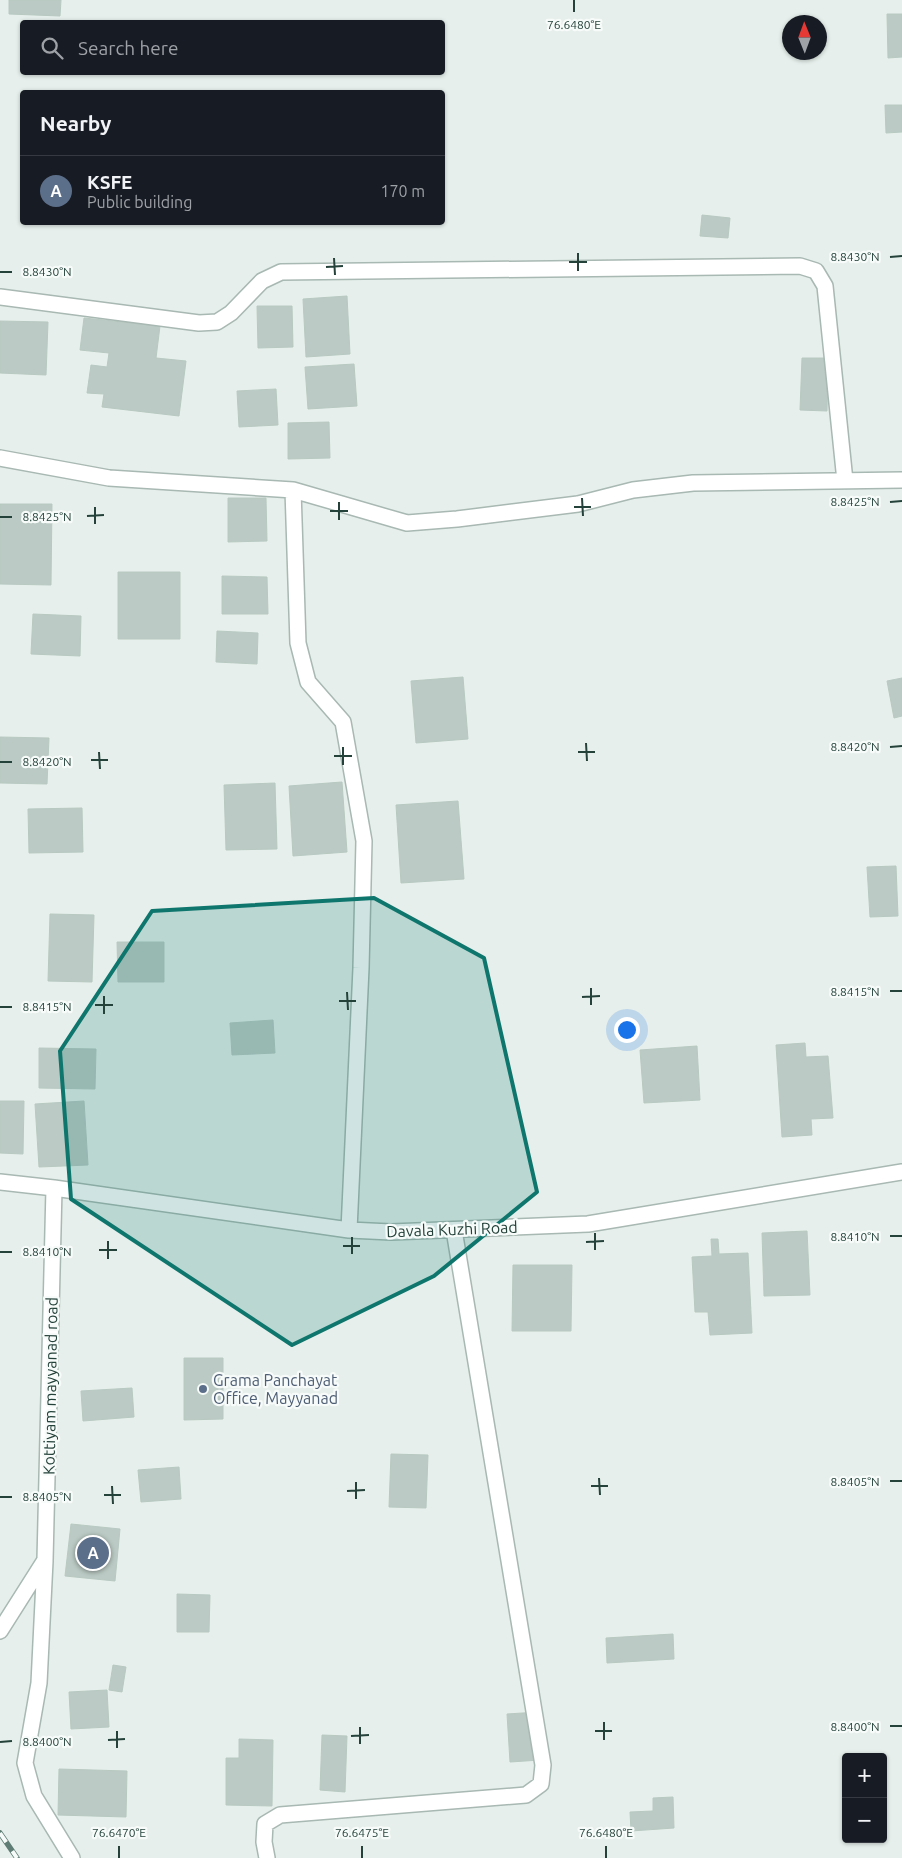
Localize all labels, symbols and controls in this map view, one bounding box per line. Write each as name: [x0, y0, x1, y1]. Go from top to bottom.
north arrow: [782, 15, 827, 60]
text: 76.6480°E: [547, 18, 601, 31]
search box: [20, 20, 445, 75]
icon: search: [38, 34, 66, 62]
text: Search here: [78, 37, 178, 59]
text: Nearby: [40, 111, 111, 135]
text: KSFE: [87, 171, 132, 193]
text: A: [50, 182, 62, 200]
text: 170 m: [380, 182, 425, 200]
text: Public building: [87, 193, 192, 211]
text: 8.8430°N: [830, 250, 880, 263]
text: 8.8430°N: [22, 265, 72, 278]
text: 8.8425°N: [830, 495, 880, 508]
text: 8.8425°N: [22, 510, 72, 523]
text: 8.8420°N: [830, 740, 880, 753]
text: 8.8420°N: [22, 755, 72, 768]
text: 8.8415°N: [830, 985, 880, 998]
text: 8.8415°N: [22, 1000, 72, 1013]
your location: [614, 1017, 640, 1043]
street label: Davala Kuzhi Road: [386, 1218, 518, 1240]
text: 8.8410°N: [830, 1230, 880, 1243]
text: 8.8410°N: [22, 1245, 72, 1258]
street label: Kottiyam mayyanad road: [39, 1297, 61, 1475]
place label: Grama Panchayat Office, Mayyanad: [213, 1371, 338, 1407]
marker: Grama Panchayat Office, Mayyanad: [197, 1383, 209, 1395]
text: 8.8405°N: [830, 1475, 880, 1488]
text: 8.8405°N: [22, 1490, 72, 1503]
pin: A: [77, 1534, 109, 1572]
text: 8.8400°N: [830, 1720, 880, 1733]
text: 8.8400°N: [22, 1735, 72, 1748]
map controls: [842, 1753, 887, 1843]
button: +: [842, 1753, 887, 1798]
button: −: [842, 1798, 887, 1843]
text: 76.6470°E: [92, 1826, 146, 1839]
text: 76.6475°E: [335, 1826, 389, 1839]
text: 76.6480°E: [579, 1826, 633, 1839]

